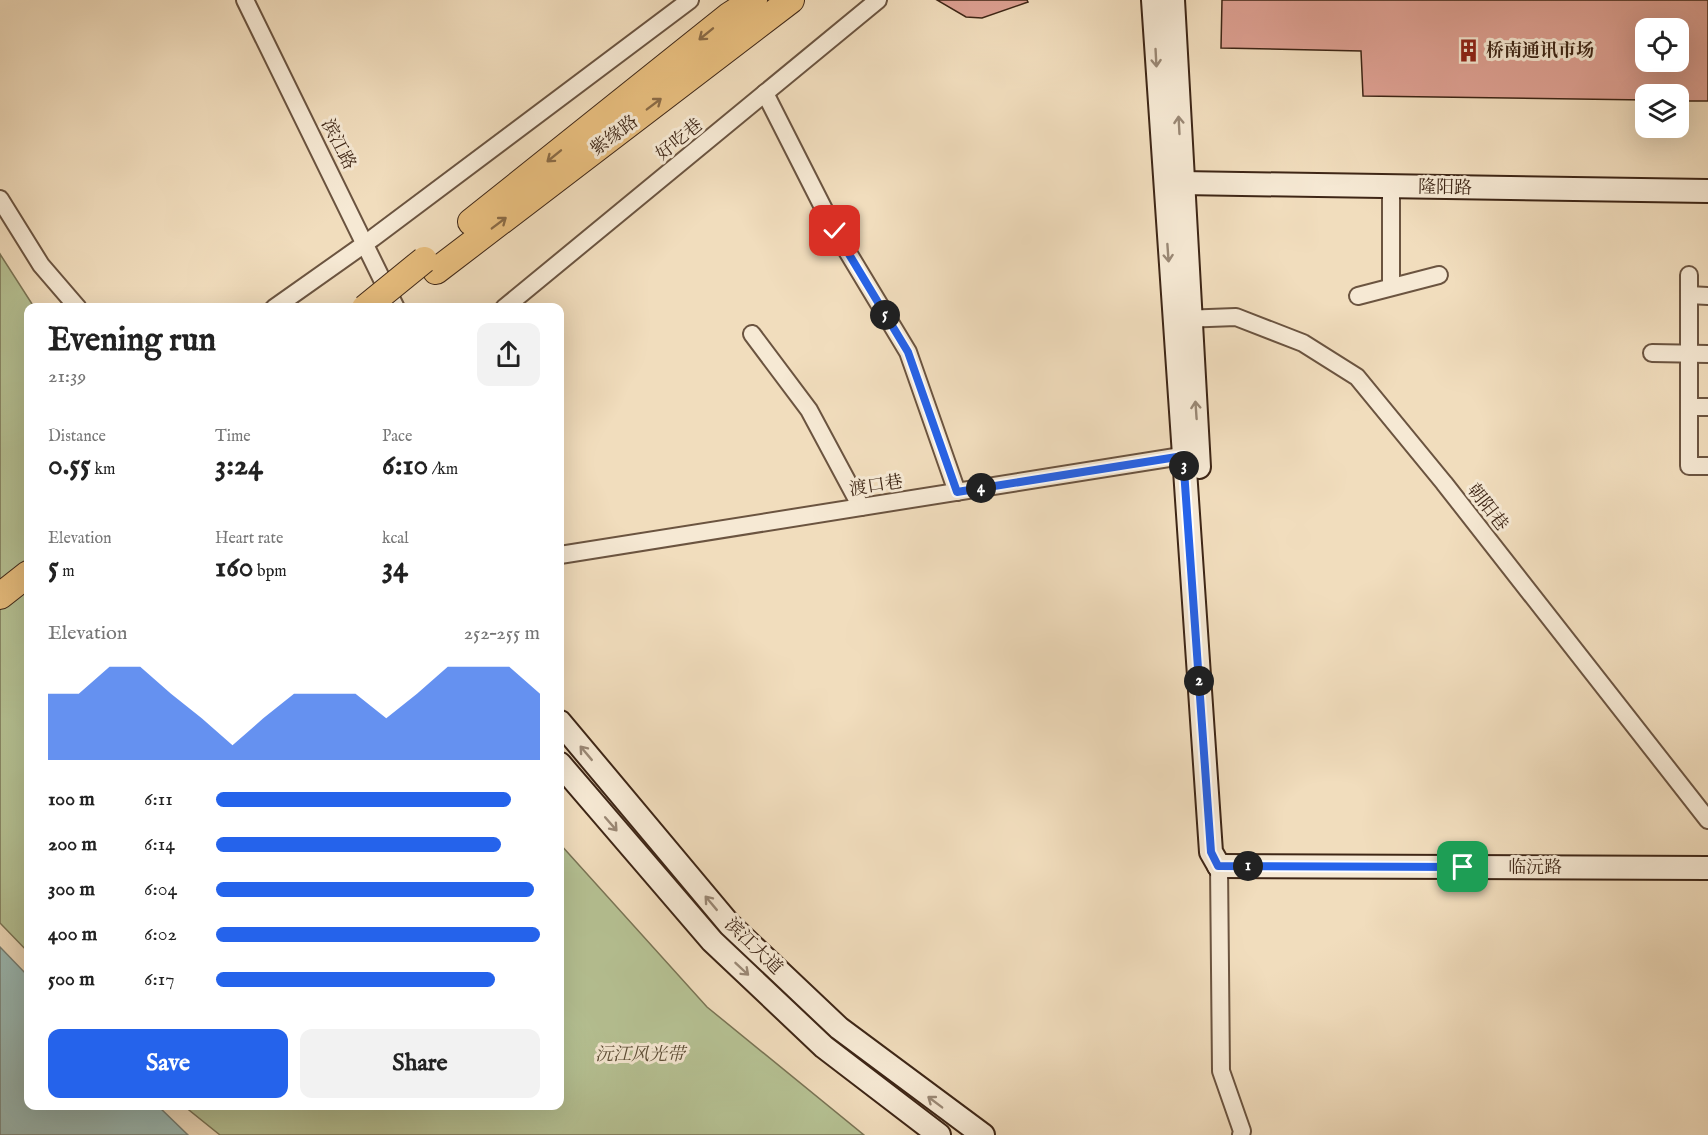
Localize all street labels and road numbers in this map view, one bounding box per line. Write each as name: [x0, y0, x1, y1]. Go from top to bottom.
street label: 紫缘路: [586, 111, 643, 162]
street label: 好吃巷: [652, 114, 708, 166]
street label: 滨江路: [315, 115, 360, 174]
street label: 隆阳路: [1418, 177, 1472, 200]
street label: 渡口巷: [848, 471, 905, 502]
street label: 朝阳巷: [1461, 480, 1513, 536]
street label: 临沅路: [1508, 857, 1562, 880]
street label: 滨江大道: [719, 914, 787, 980]

